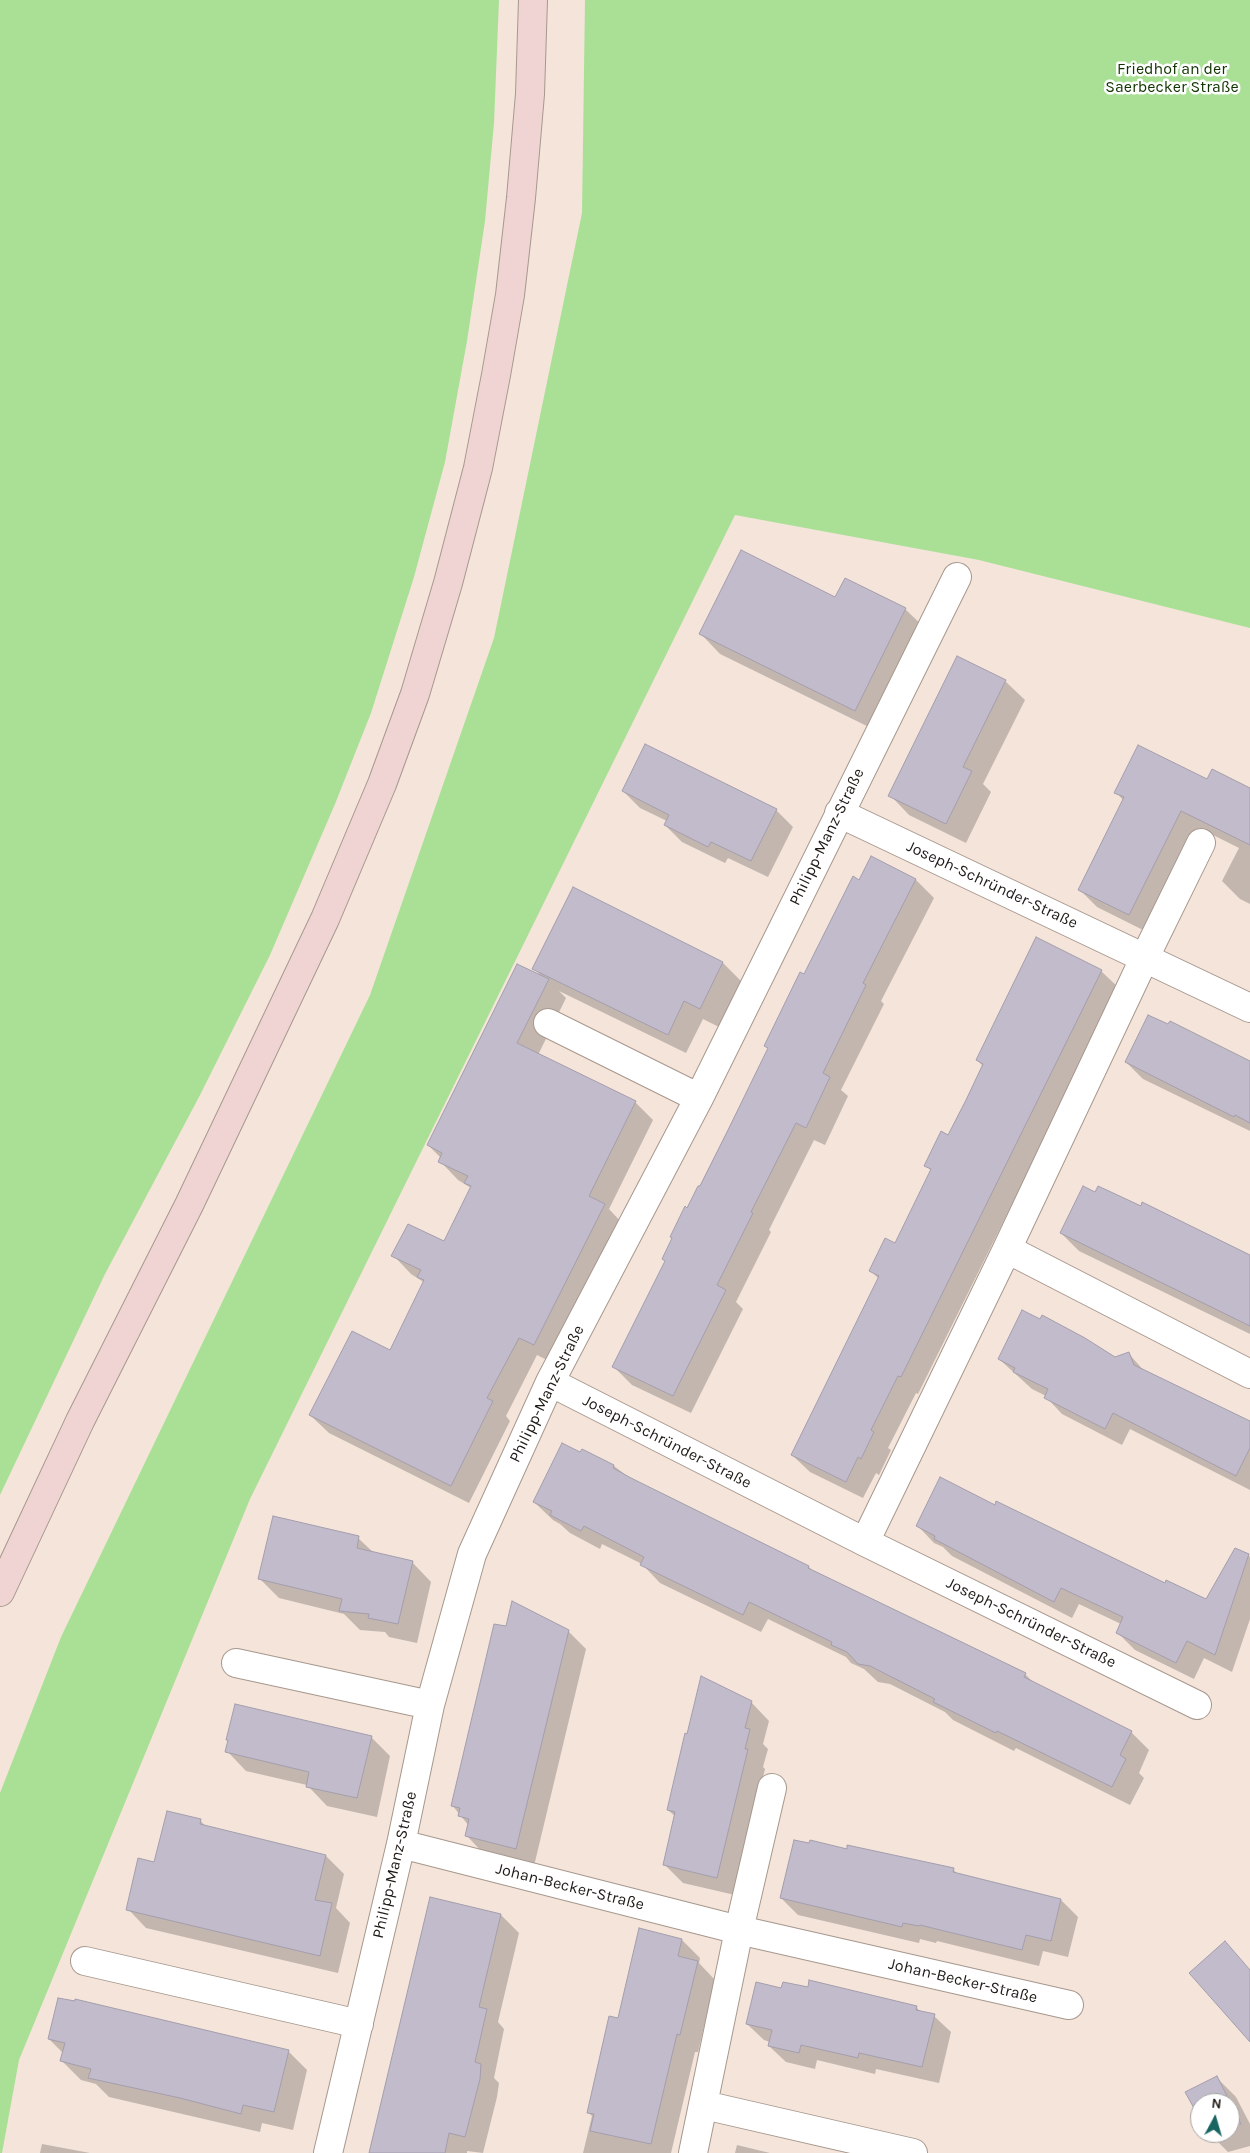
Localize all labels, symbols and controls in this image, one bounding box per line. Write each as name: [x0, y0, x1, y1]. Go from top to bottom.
park label: Friedhof an der Saerbecker Straße: [1105, 59, 1239, 97]
street label: Philipp-Manz-Straße: [785, 765, 869, 909]
street label: Joseph-Schründer-Straße: [903, 837, 1081, 933]
street label: Philipp-Manz-Straße: [505, 1322, 589, 1466]
street label: Joseph-Schründer-Straße: [580, 1391, 754, 1493]
street label: Joseph-Schründer-Straße: [943, 1573, 1119, 1673]
street label: Philipp-Manz-Straße: [369, 1790, 421, 1940]
street label: Johan-Becker-Straße: [494, 1859, 646, 1915]
street label: Johan-Becker-Straße: [887, 1955, 1039, 2007]
north arrow: [1190, 2093, 1240, 2143]
text: N: [1211, 2095, 1222, 2113]

